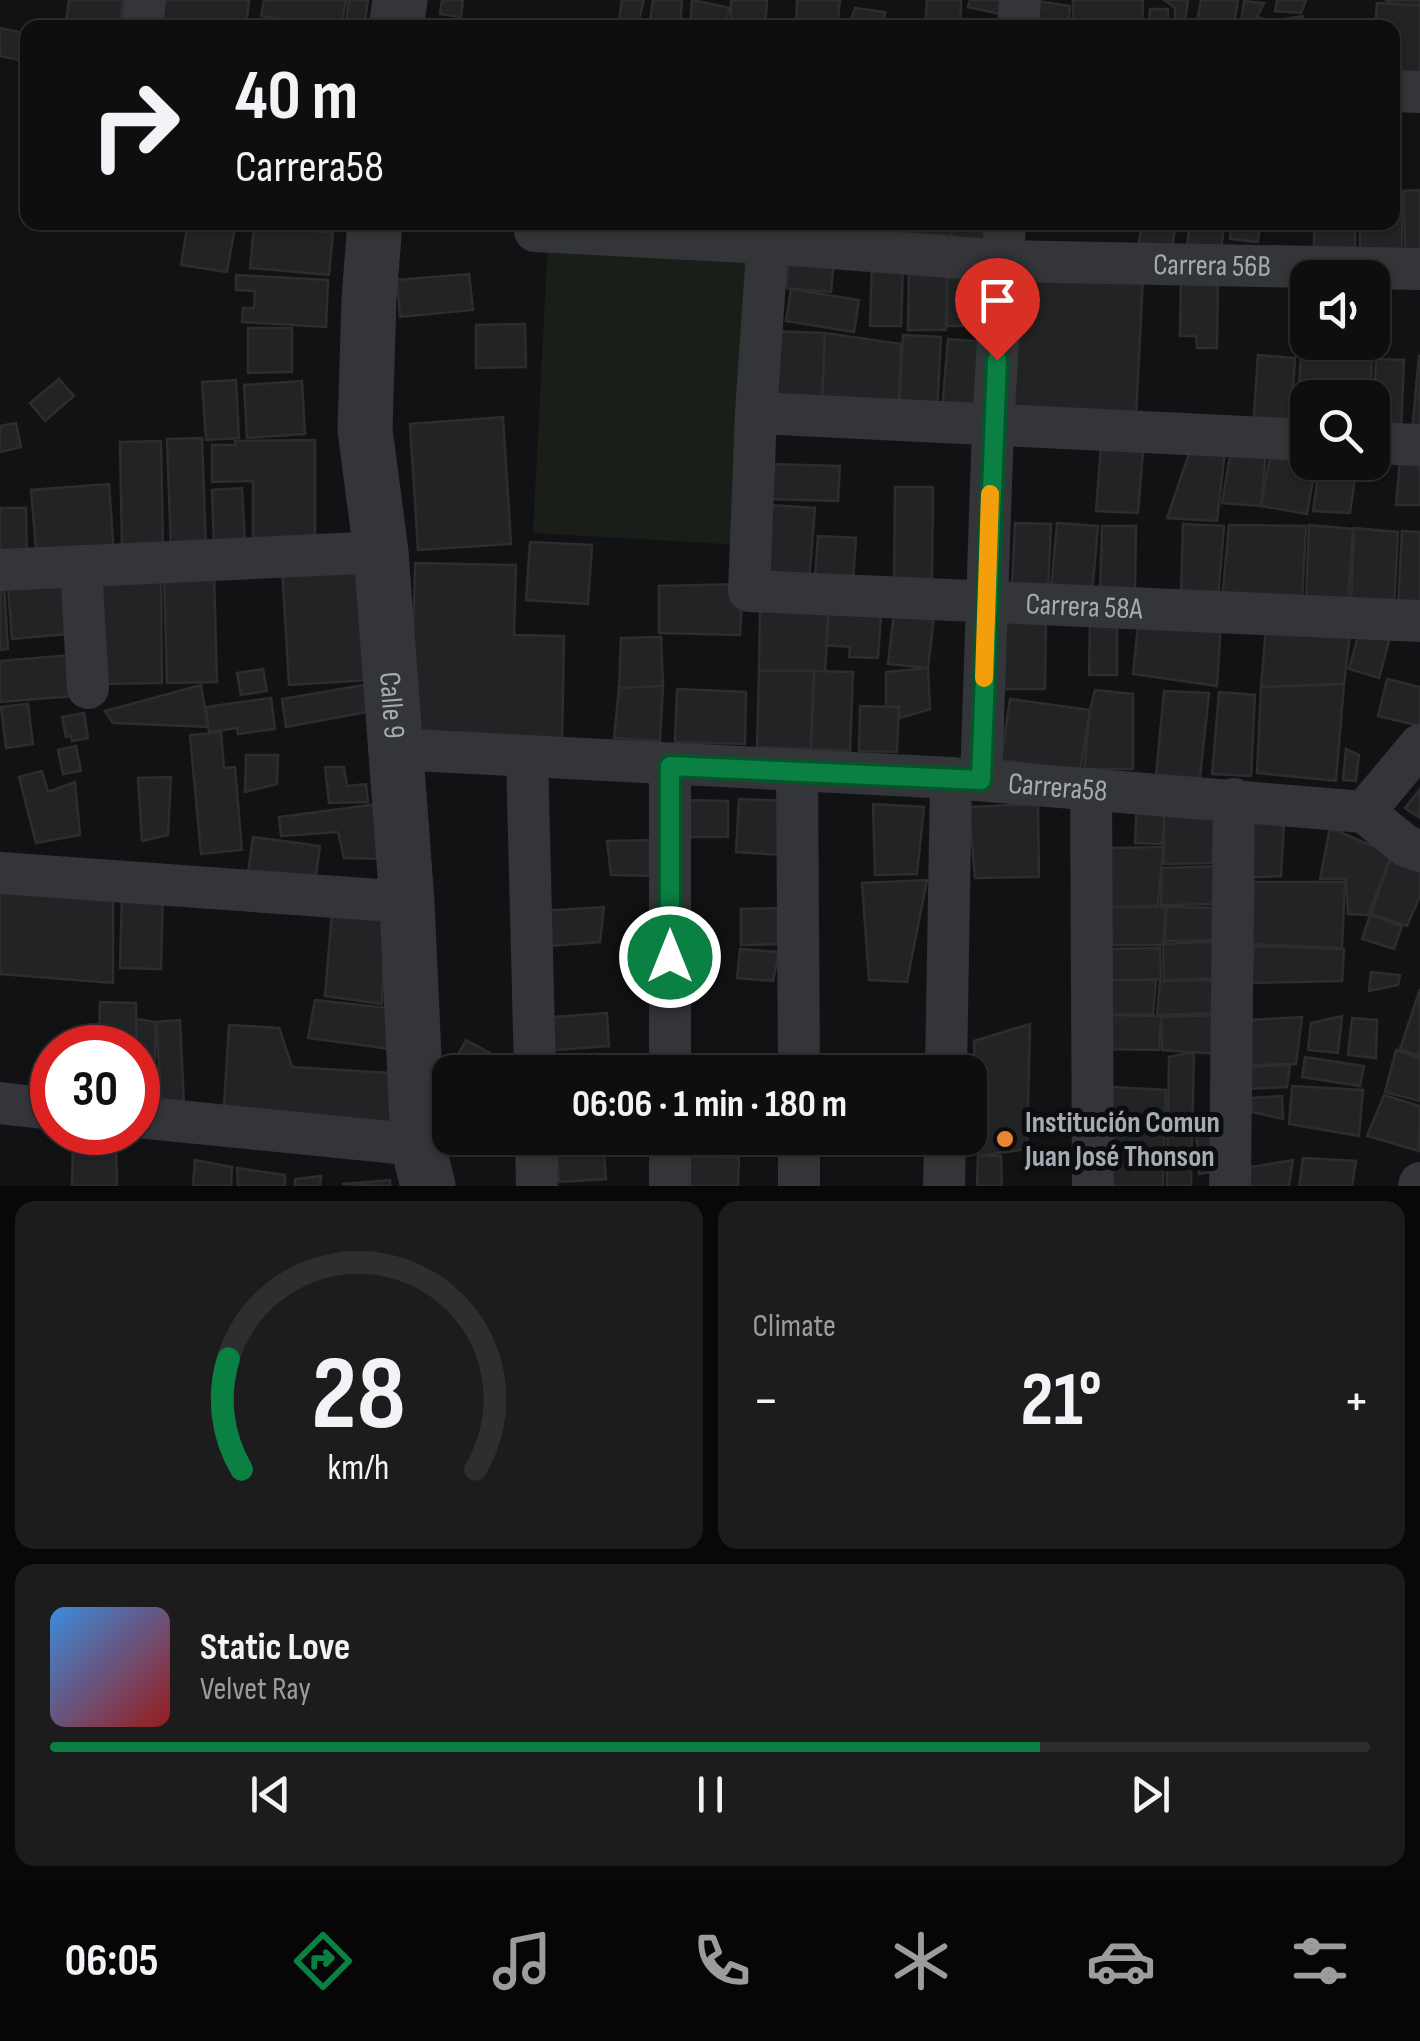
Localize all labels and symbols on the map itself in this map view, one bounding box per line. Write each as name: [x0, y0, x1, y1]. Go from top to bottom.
street label: Carrera 56B: [1153, 247, 1271, 285]
pin: [955, 258, 1040, 361]
street label: Carrera 58A: [1025, 586, 1143, 628]
street label: Calle 9: [371, 671, 412, 740]
street label: Carrera58: [1007, 766, 1109, 810]
position arrow: [618, 905, 722, 1009]
speed limit sign: 30: [30, 1025, 160, 1155]
place label: Institución Comun Juan José Thonson: [1024, 1105, 1220, 1175]
marker: Institución Comun Juan José Thonson: [994, 1128, 1016, 1150]

